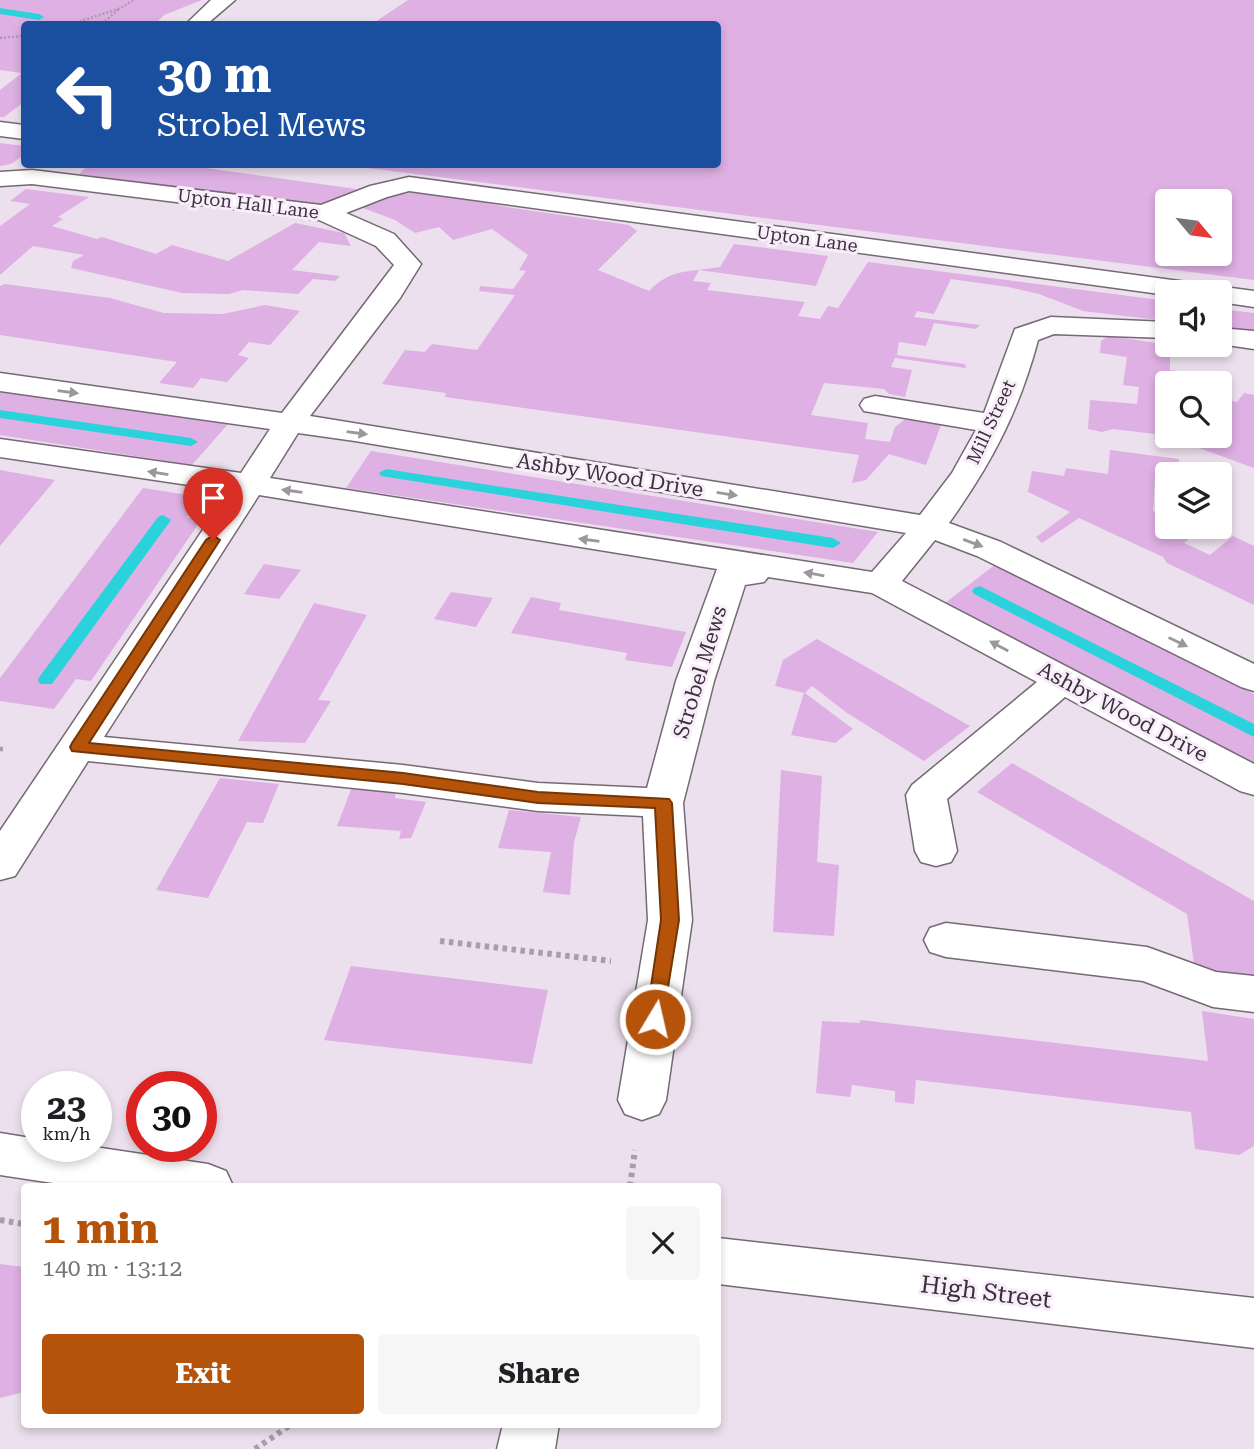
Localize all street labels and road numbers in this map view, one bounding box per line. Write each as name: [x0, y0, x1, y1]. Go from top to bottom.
street label: Upton Hall Lane: [176, 184, 320, 223]
street label: Upton Lane: [755, 221, 859, 256]
street label: Mill Street: [962, 376, 1019, 467]
street label: Ashby Wood Drive: [515, 448, 705, 502]
street label: Strobel Mews: [668, 603, 732, 741]
street label: Ashby Wood Drive: [1034, 657, 1212, 767]
street label: High Street: [919, 1270, 1053, 1314]

